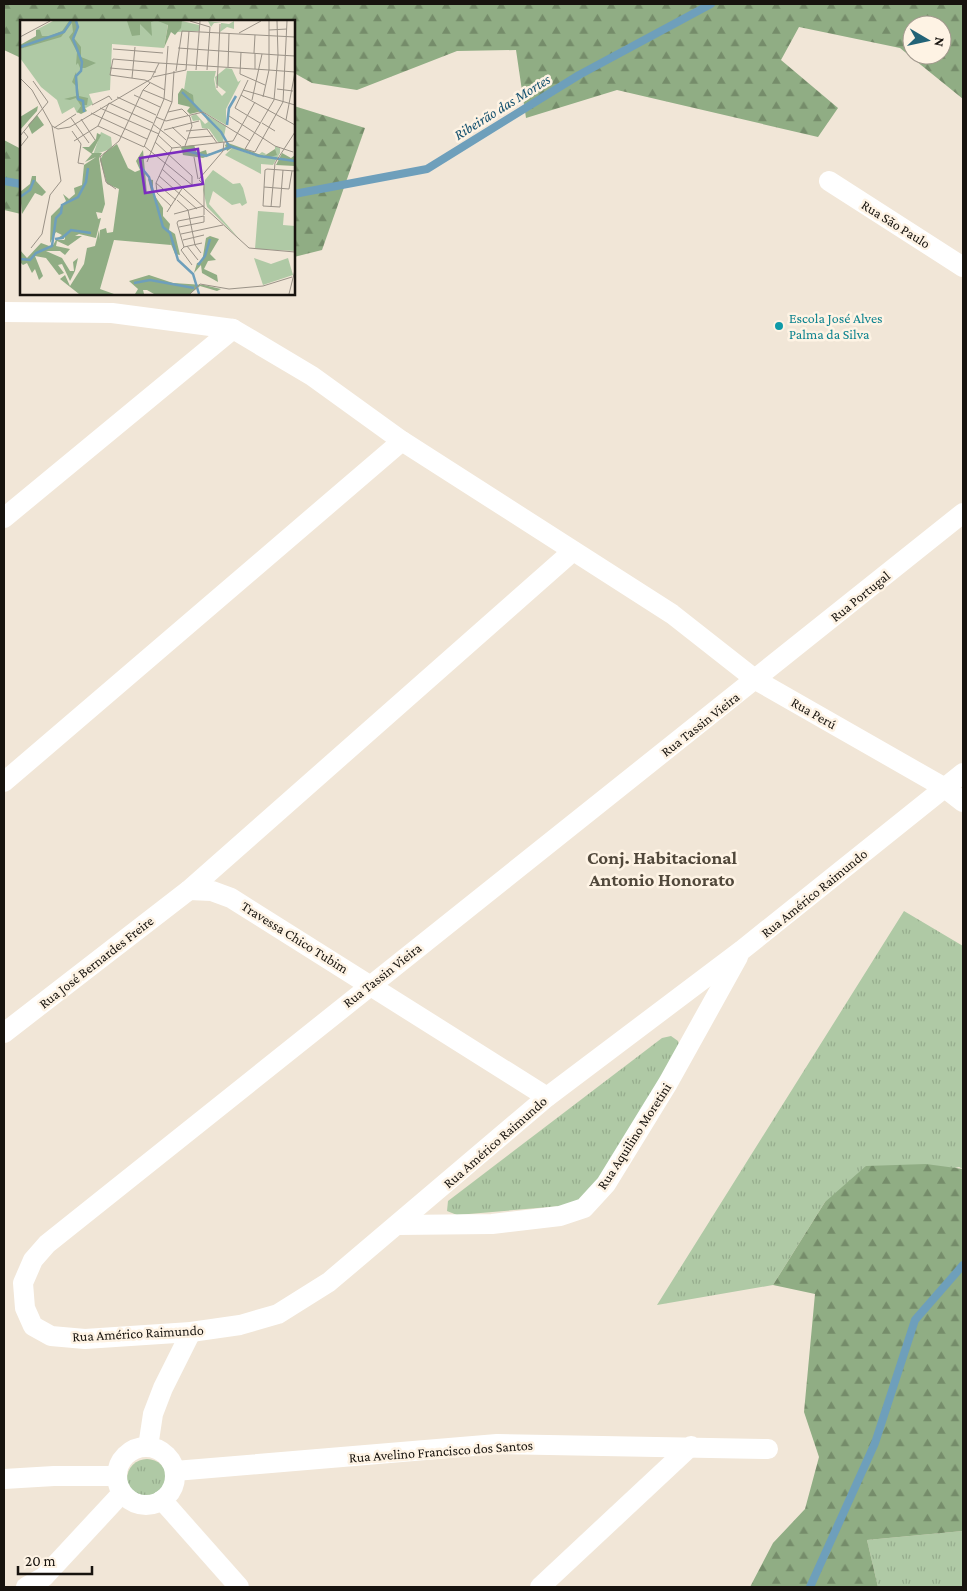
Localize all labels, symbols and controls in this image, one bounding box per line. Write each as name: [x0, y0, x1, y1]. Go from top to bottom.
north arrow: [902, 15, 952, 65]
inset map: [20, 20, 295, 295]
text: N: [931, 36, 948, 48]
water label: Ribeirão das Mortes: [451, 71, 553, 143]
street label: Rua São Paulo: [859, 197, 933, 251]
place label: Escola José Alves Palma da Silva: [789, 310, 883, 342]
marker: Escola José Alves Palma da Silva: [773, 320, 785, 332]
street label: Rua Portugal: [827, 567, 893, 625]
street label: Rua Tassin Vieira: [658, 688, 743, 760]
street label: Rua Perú: [789, 694, 840, 733]
street label: Rua Américo Raimundo: [758, 845, 870, 941]
district label: Conj. Habitacional Antonio Honorato: [587, 847, 738, 890]
street label: Travessa Chico Tubim: [239, 898, 351, 976]
street label: Rua José Bernardes Freire: [36, 912, 156, 1012]
street label: Rua Tassin Vieira: [340, 939, 425, 1011]
street label: Rua Aquilino Moretini: [594, 1080, 675, 1192]
street label: Rua Américo Raimundo: [440, 1093, 550, 1191]
street label: Rua Américo Raimundo: [72, 1322, 204, 1344]
street label: Rua Avelino Francisco dos Santos: [348, 1437, 534, 1465]
scale bar: [18, 1544, 91, 1576]
text: 20 m: [25, 1553, 56, 1569]

